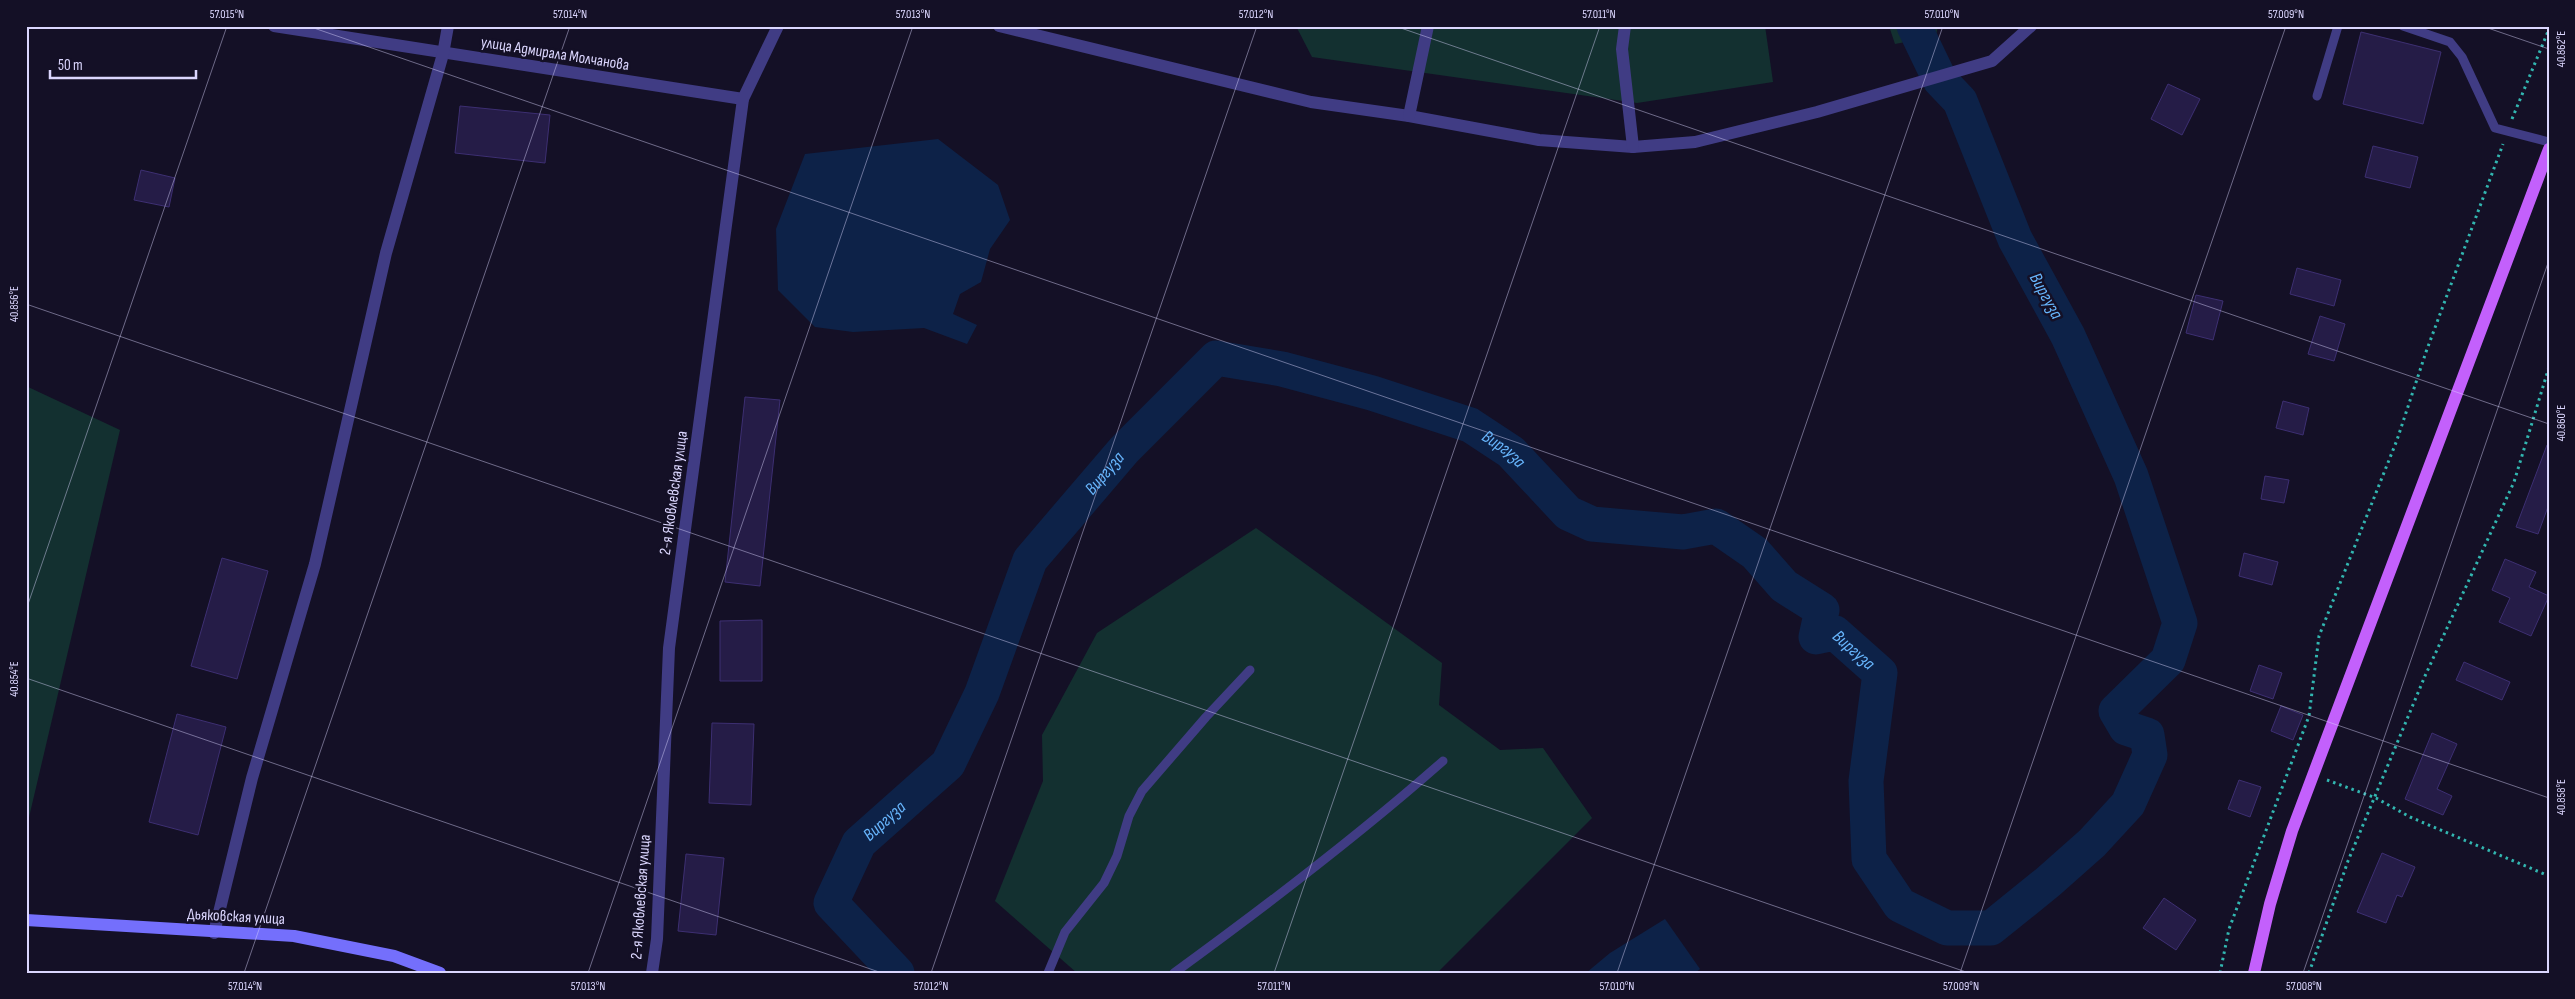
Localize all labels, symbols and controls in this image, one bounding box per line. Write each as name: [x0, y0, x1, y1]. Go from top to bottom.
text: 57.015°N: [210, 7, 244, 22]
text: 57.014°N: [553, 7, 587, 22]
text: 57.013°N: [896, 7, 930, 22]
text: 57.012°N: [1239, 7, 1273, 22]
text: 57.011°N: [1582, 7, 1616, 22]
text: 57.010°N: [1925, 7, 1959, 22]
text: 57.009°N: [2268, 7, 2304, 22]
text: 40.862°E: [2554, 31, 2569, 67]
street label: улица Адмирала Молчанова: [480, 33, 630, 75]
scale bar: [50, 48, 196, 80]
text: 50 m: [58, 56, 83, 75]
water label: Виргуза: [2025, 269, 2068, 323]
text: 40.856°E: [7, 286, 22, 322]
text: 40.860°E: [2554, 405, 2569, 441]
water label: Виргуза: [1478, 425, 1531, 472]
street label: 2-я Яковлевская улица: [656, 430, 692, 556]
water label: Виргуза: [1080, 447, 1129, 499]
water label: Виргуза: [1828, 625, 1880, 675]
text: 40.854°E: [7, 661, 22, 697]
text: 40.858°E: [2554, 779, 2569, 815]
water label: Виргуза: [859, 796, 910, 845]
street label: 2-я Яковлевская улица: [627, 834, 655, 960]
street label: Дьяковская улица: [187, 905, 285, 929]
text: 57.014°N: [228, 979, 262, 994]
text: 57.013°N: [571, 979, 605, 994]
text: 57.012°N: [914, 979, 948, 994]
text: 57.011°N: [1257, 979, 1291, 994]
text: 57.010°N: [1600, 979, 1634, 994]
text: 57.009°N: [1943, 979, 1979, 994]
text: 57.008°N: [2286, 979, 2322, 994]

